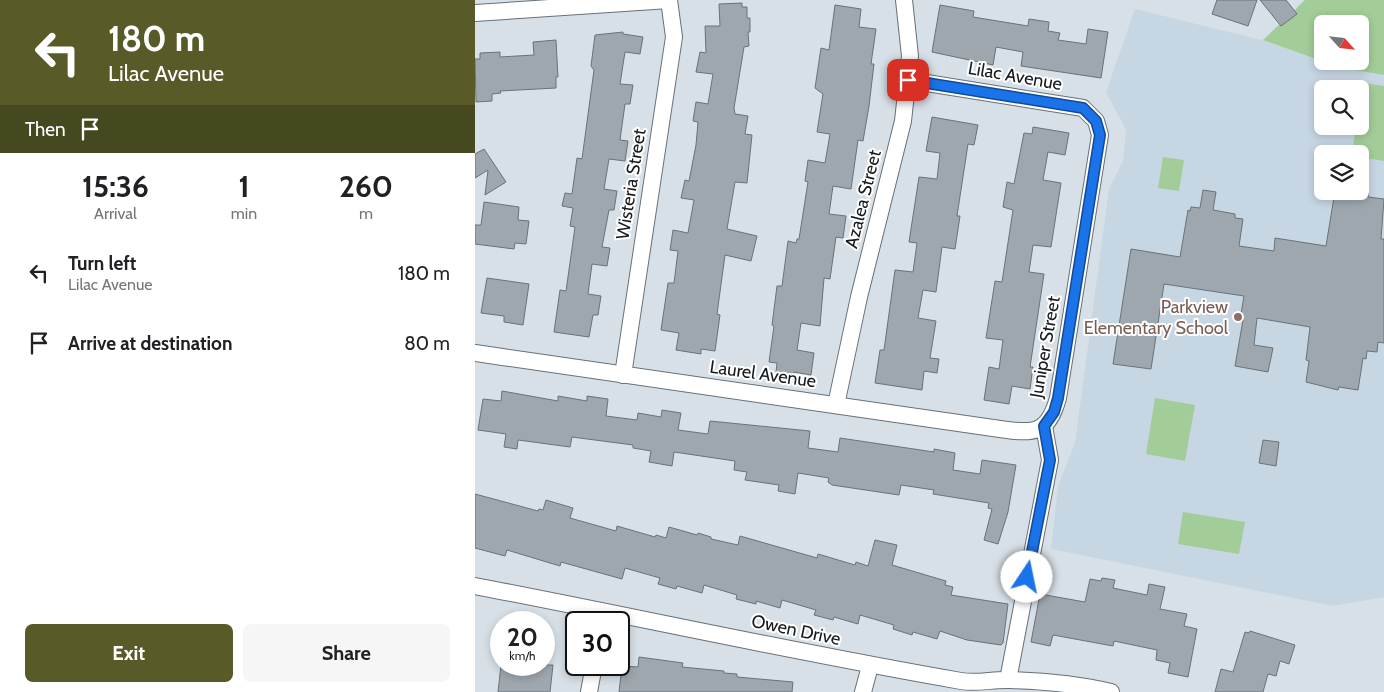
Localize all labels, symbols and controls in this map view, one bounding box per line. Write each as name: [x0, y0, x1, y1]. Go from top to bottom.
north arrow: [1314, 15, 1369, 70]
map controls: [1314, 15, 1369, 200]
text: 180 m: [108, 17, 205, 60]
icon: left: [25, 20, 90, 85]
street label: Lilac Avenue: [966, 57, 1064, 95]
pin: [887, 59, 929, 101]
text: Lilac Avenue: [108, 60, 224, 87]
icon: arrive: [894, 66, 922, 94]
button: search: [1314, 80, 1369, 135]
icon: arrive: [76, 115, 104, 143]
text: Then: [25, 118, 66, 141]
street label: Wisteria Street: [611, 127, 651, 241]
button: layers: [1314, 145, 1369, 200]
street label: Azalea Street: [840, 148, 886, 250]
text: 15:36: [82, 168, 149, 205]
text: 1: [238, 168, 250, 205]
text: 260: [339, 168, 393, 205]
text: Arrival: [94, 204, 137, 223]
text: min: [231, 204, 257, 223]
text: m: [359, 204, 373, 223]
text: Turn left: [68, 252, 136, 275]
icon: left: [25, 259, 53, 287]
text: 180 m: [398, 262, 450, 285]
text: Lilac Avenue: [68, 275, 152, 294]
street label: Juniper Street: [1025, 294, 1065, 401]
place label: Parkview Elementary School: [1084, 296, 1229, 339]
marker: Parkview Elementary School: [1232, 311, 1244, 323]
icon: arrive: [25, 329, 53, 357]
text: Arrive at destination: [68, 332, 232, 355]
text: 80 m: [404, 332, 450, 355]
street label: Laurel Avenue: [708, 356, 818, 392]
position arrow: [1000, 550, 1052, 602]
street label: Owen Drive: [749, 610, 843, 650]
speed limit sign: 30: [565, 611, 630, 676]
text: 20: [507, 622, 538, 652]
button: Exit: [25, 624, 233, 682]
button: Share: [243, 624, 450, 682]
text: km/h: [509, 648, 536, 663]

